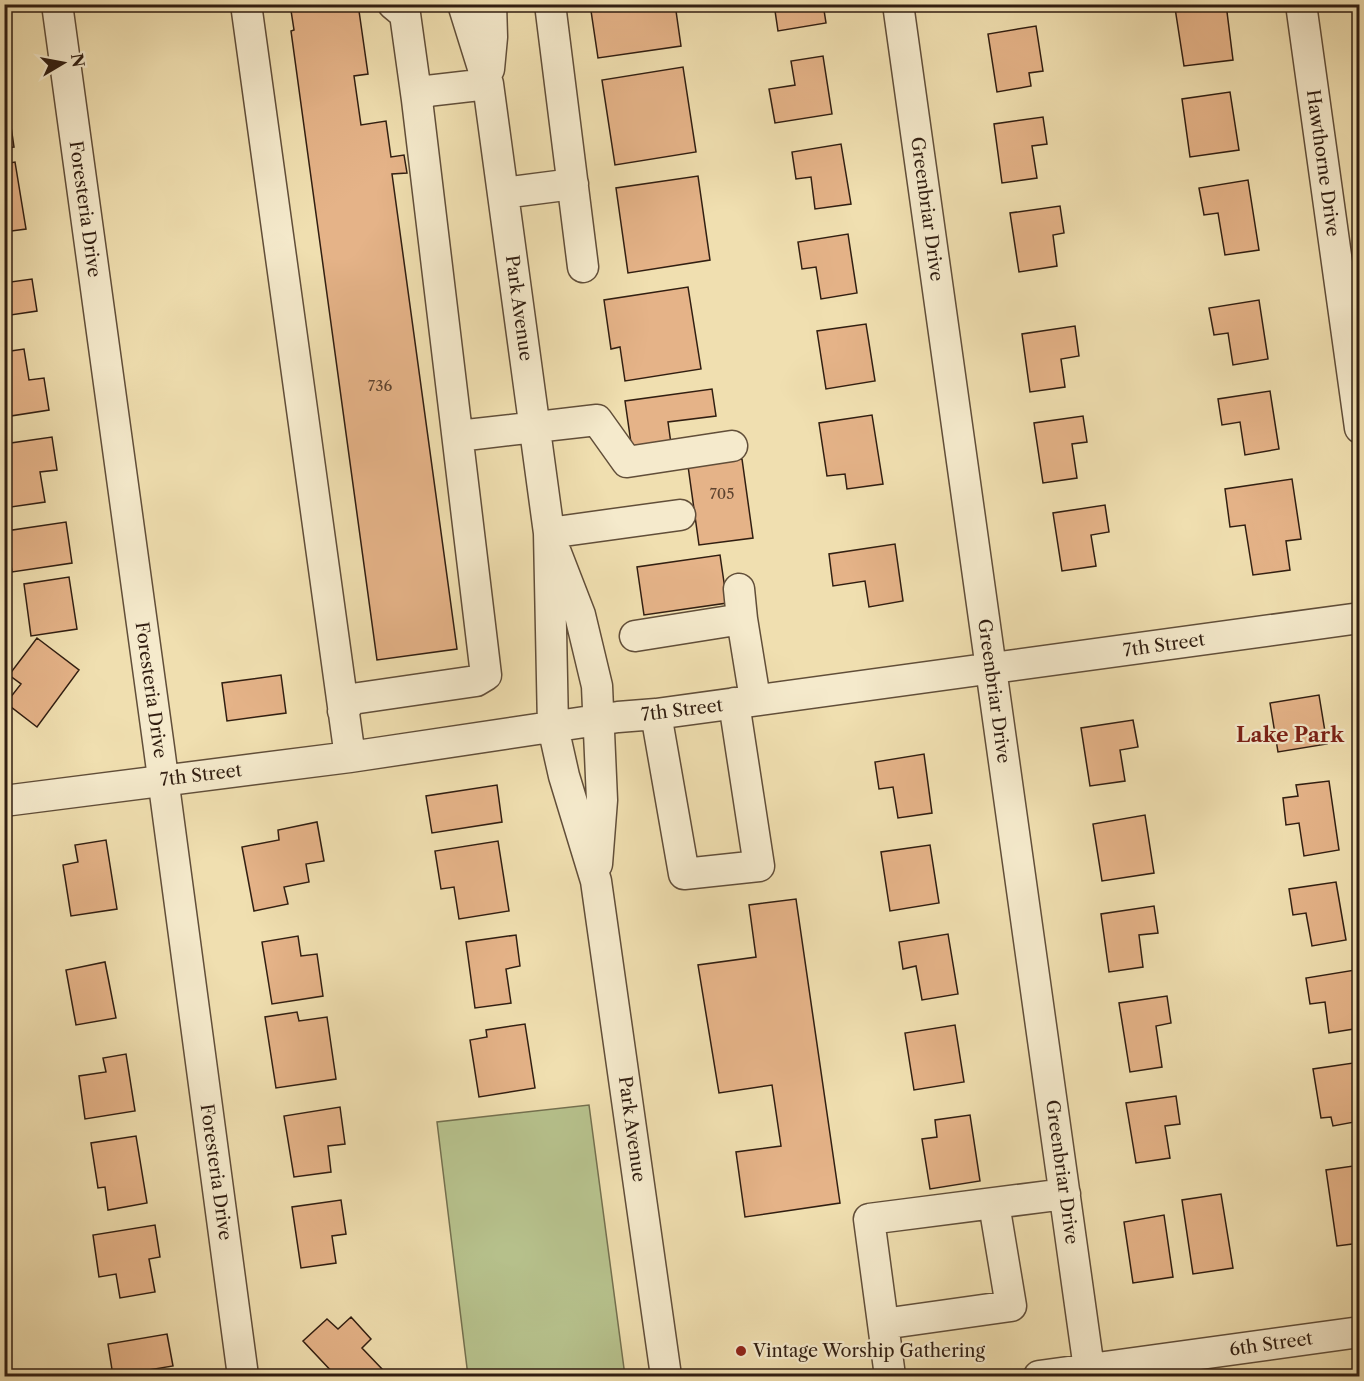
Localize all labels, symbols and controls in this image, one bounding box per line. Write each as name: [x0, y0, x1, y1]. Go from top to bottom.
north arrow: [33, 33, 93, 93]
text: N: [67, 52, 89, 69]
street label: Hawthorne Drive: [1302, 88, 1344, 238]
street label: Greenbriar Drive: [906, 135, 948, 283]
street label: Foresteria Drive: [65, 139, 105, 279]
street label: Park Avenue: [501, 254, 537, 362]
house number: 736: [368, 376, 392, 395]
house number: 705: [709, 484, 735, 503]
street label: Greenbriar Drive: [973, 617, 1015, 765]
street label: Foresteria Drive: [131, 620, 171, 760]
street label: 7th Street: [1122, 628, 1207, 662]
street label: 7th Street: [640, 694, 725, 726]
district label: Lake Park: [1236, 722, 1345, 747]
street label: 7th Street: [159, 759, 244, 791]
street label: Park Avenue: [614, 1075, 650, 1183]
street label: Greenbriar Drive: [1041, 1098, 1083, 1246]
street label: Foresteria Drive: [196, 1102, 236, 1242]
street label: 6th Street: [1228, 1327, 1315, 1361]
place label: Vintage Worship Gathering: [752, 1340, 986, 1362]
marker: Vintage Worship Gathering: [734, 1344, 748, 1358]

